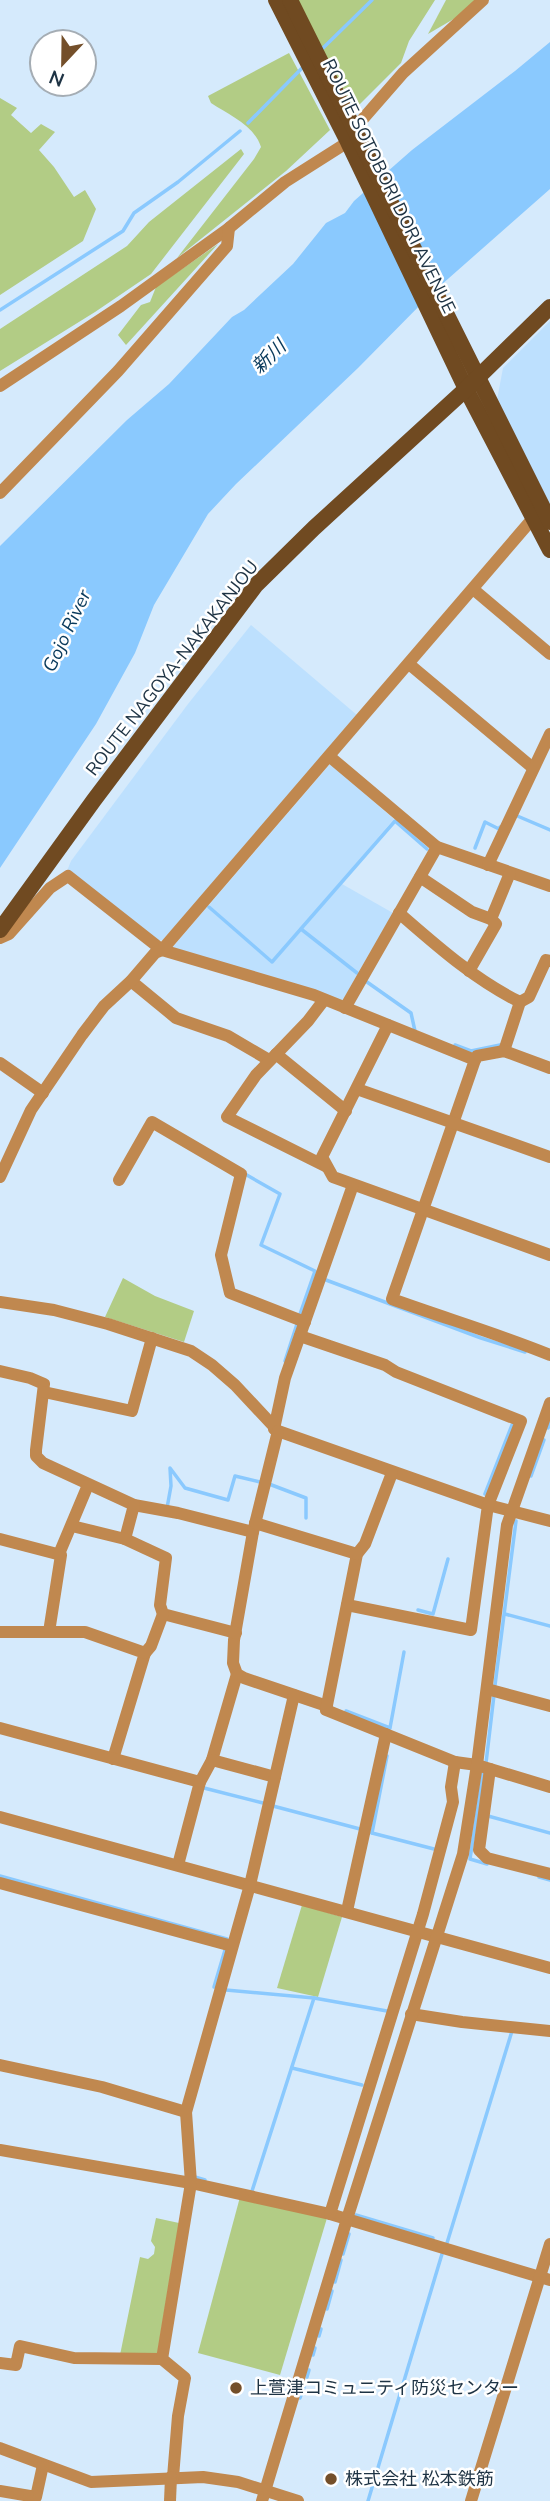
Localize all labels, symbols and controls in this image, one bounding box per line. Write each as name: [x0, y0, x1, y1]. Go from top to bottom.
north arrow: [28, 28, 98, 98]
street label: ROUTE SOTOBORI DORI AVENUE: [317, 55, 461, 317]
text: N: [46, 63, 68, 93]
water label: 新川: [246, 333, 293, 380]
street label: ROUTE NAGOYA-NAKAKANJOU: [80, 555, 264, 781]
water label: Gojo River: [37, 585, 98, 676]
place label: 上萱津コミュニティ防災センター: [250, 2376, 519, 2400]
marker: 上萱津コミュニティ防災センター: [228, 2380, 244, 2396]
place label: 株式会社 松本鉄筋: [345, 2467, 494, 2491]
marker: 株式会社 松本鉄筋: [323, 2471, 339, 2487]

